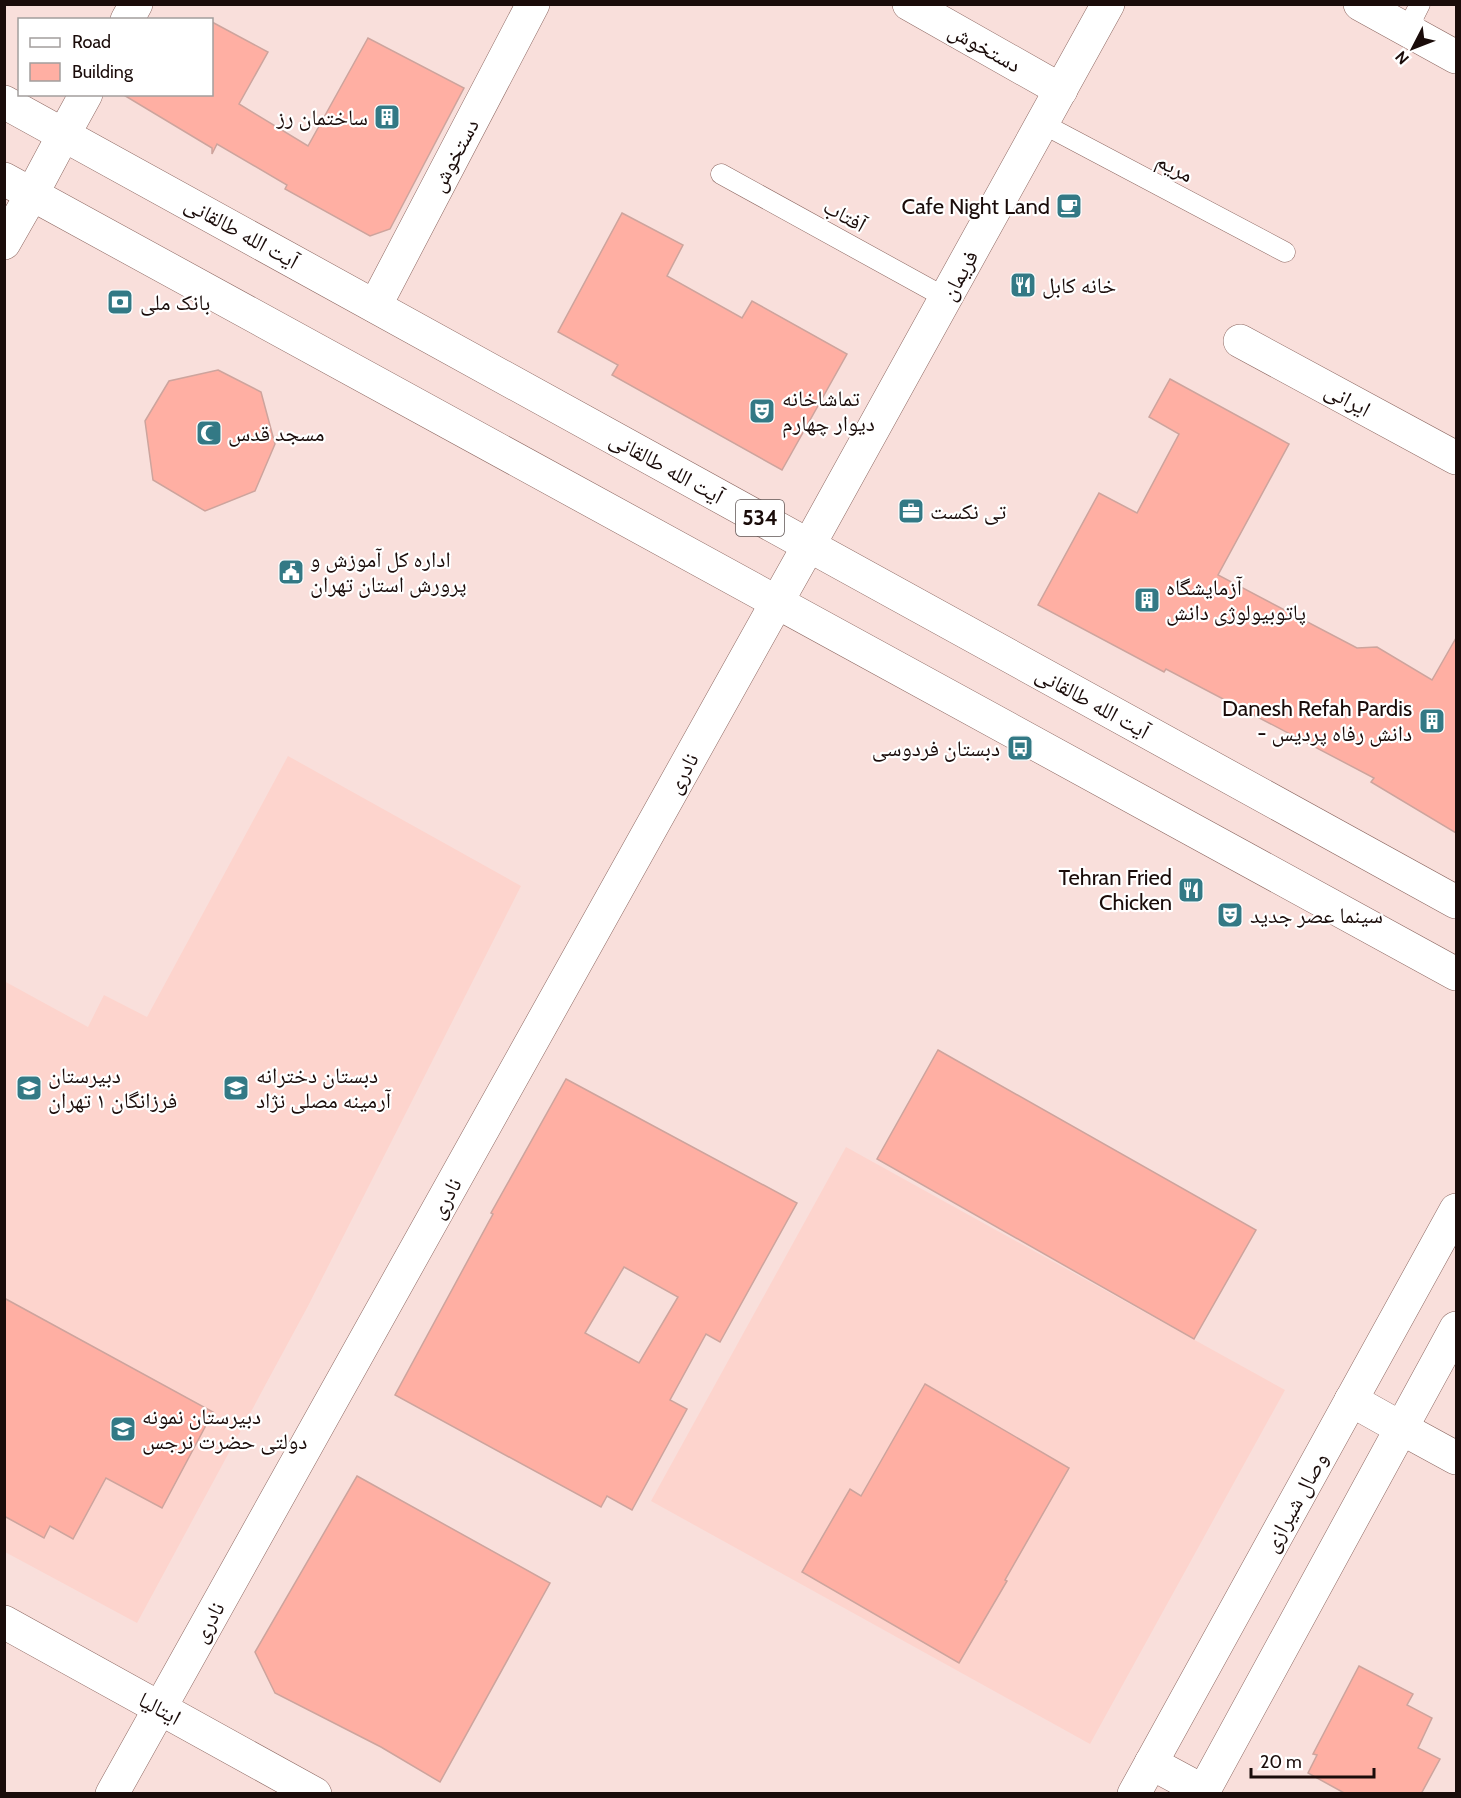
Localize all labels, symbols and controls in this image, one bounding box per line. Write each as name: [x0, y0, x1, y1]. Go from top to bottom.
street label: دستخوش: [944, 17, 1026, 78]
legend: [18, 18, 213, 96]
north arrow: [1383, 18, 1443, 78]
text: Road: [72, 31, 111, 53]
text: N: [1391, 47, 1413, 68]
text: Building: [72, 61, 134, 83]
building icon: ساختمان رز: [372, 102, 402, 132]
place label: ساختمان رز: [276, 104, 368, 131]
street label: دستخوش: [424, 114, 485, 196]
street label: مریم: [1151, 147, 1198, 189]
street label: آیت الله طالقانی: [180, 190, 304, 275]
cafe icon: Cafe Night Land: [1054, 191, 1084, 221]
street label: آفتاب: [819, 193, 871, 238]
place label: Cafe Night Land: [902, 193, 1050, 220]
street label: فریمان: [935, 245, 984, 305]
restaurant icon: خانه کابل: [1008, 270, 1038, 300]
place label: خانه کابل: [1042, 272, 1116, 299]
bank icon: بانک ملی: [105, 287, 135, 317]
place label: بانک ملی: [140, 289, 210, 316]
street label: ایرانی: [1320, 376, 1375, 423]
place label: تماشاخانه دیوار چهارم: [782, 385, 875, 438]
theatre icon: تماشاخانه دیوار چهارم: [747, 396, 777, 426]
mosque icon: مسجد قدس: [194, 418, 224, 448]
place label: مسجد قدس: [228, 420, 325, 447]
street label: آیت الله طالقانی: [605, 425, 729, 510]
office icon: تی نکست: [896, 496, 926, 526]
place label: تی نکست: [930, 498, 1007, 525]
road number: 534: [736, 500, 784, 536]
place label: اداره کل آموزش و پرورش استان تهران: [310, 546, 466, 598]
public building icon: اداره کل آموزش و پرورش استان تهران: [276, 557, 306, 587]
place label: آزمایشگاه پاتوبیولوژی دانش: [1166, 574, 1306, 626]
building icon: آزمایشگاه پاتوبیولوژی دانش: [1132, 585, 1162, 615]
street label: آیت الله طالقانی: [1031, 660, 1155, 745]
place label: Danesh Refah Pardis - دانش رفاه پردیس: [1222, 695, 1412, 747]
building icon: Danesh Refah Pardis - دانش رفاه پردیس: [1417, 706, 1447, 736]
bus stop icon: دبستان فردوسی: [1005, 733, 1035, 763]
place label: دبستان فردوسی: [872, 735, 1000, 762]
street label: نادری: [660, 748, 705, 799]
place label: Tehran Fried Chicken: [1059, 864, 1172, 916]
restaurant icon: Tehran Fried Chicken: [1176, 875, 1206, 905]
theatre icon: سینما عصر جدید: [1215, 900, 1245, 930]
place label: سینما عصر جدید: [1250, 902, 1383, 929]
place label: دبیرستان فرزانگان ۱ تهران: [48, 1062, 177, 1114]
place label: دبستان دخترانه آرمینه مصلی نژاد: [256, 1062, 391, 1114]
school or university icon: دبیرستان فرزانگان ۱ تهران: [14, 1073, 44, 1103]
school or university icon: دبستان دخترانه آرمینه مصلی نژاد: [221, 1073, 251, 1103]
street label: نادری: [423, 1173, 468, 1224]
place label: دبیرستان نمونه دولتی حضرت نرجس: [142, 1403, 307, 1455]
school or university icon: دبیرستان نمونه دولتی حضرت نرجس: [108, 1414, 138, 1444]
street label: وصال شیرازی: [1257, 1448, 1334, 1557]
street label: نادری: [186, 1597, 231, 1648]
street label: ایتالیا: [134, 1686, 186, 1731]
scale bar: [1251, 1741, 1374, 1779]
text: 20 m: [1260, 1751, 1302, 1773]

